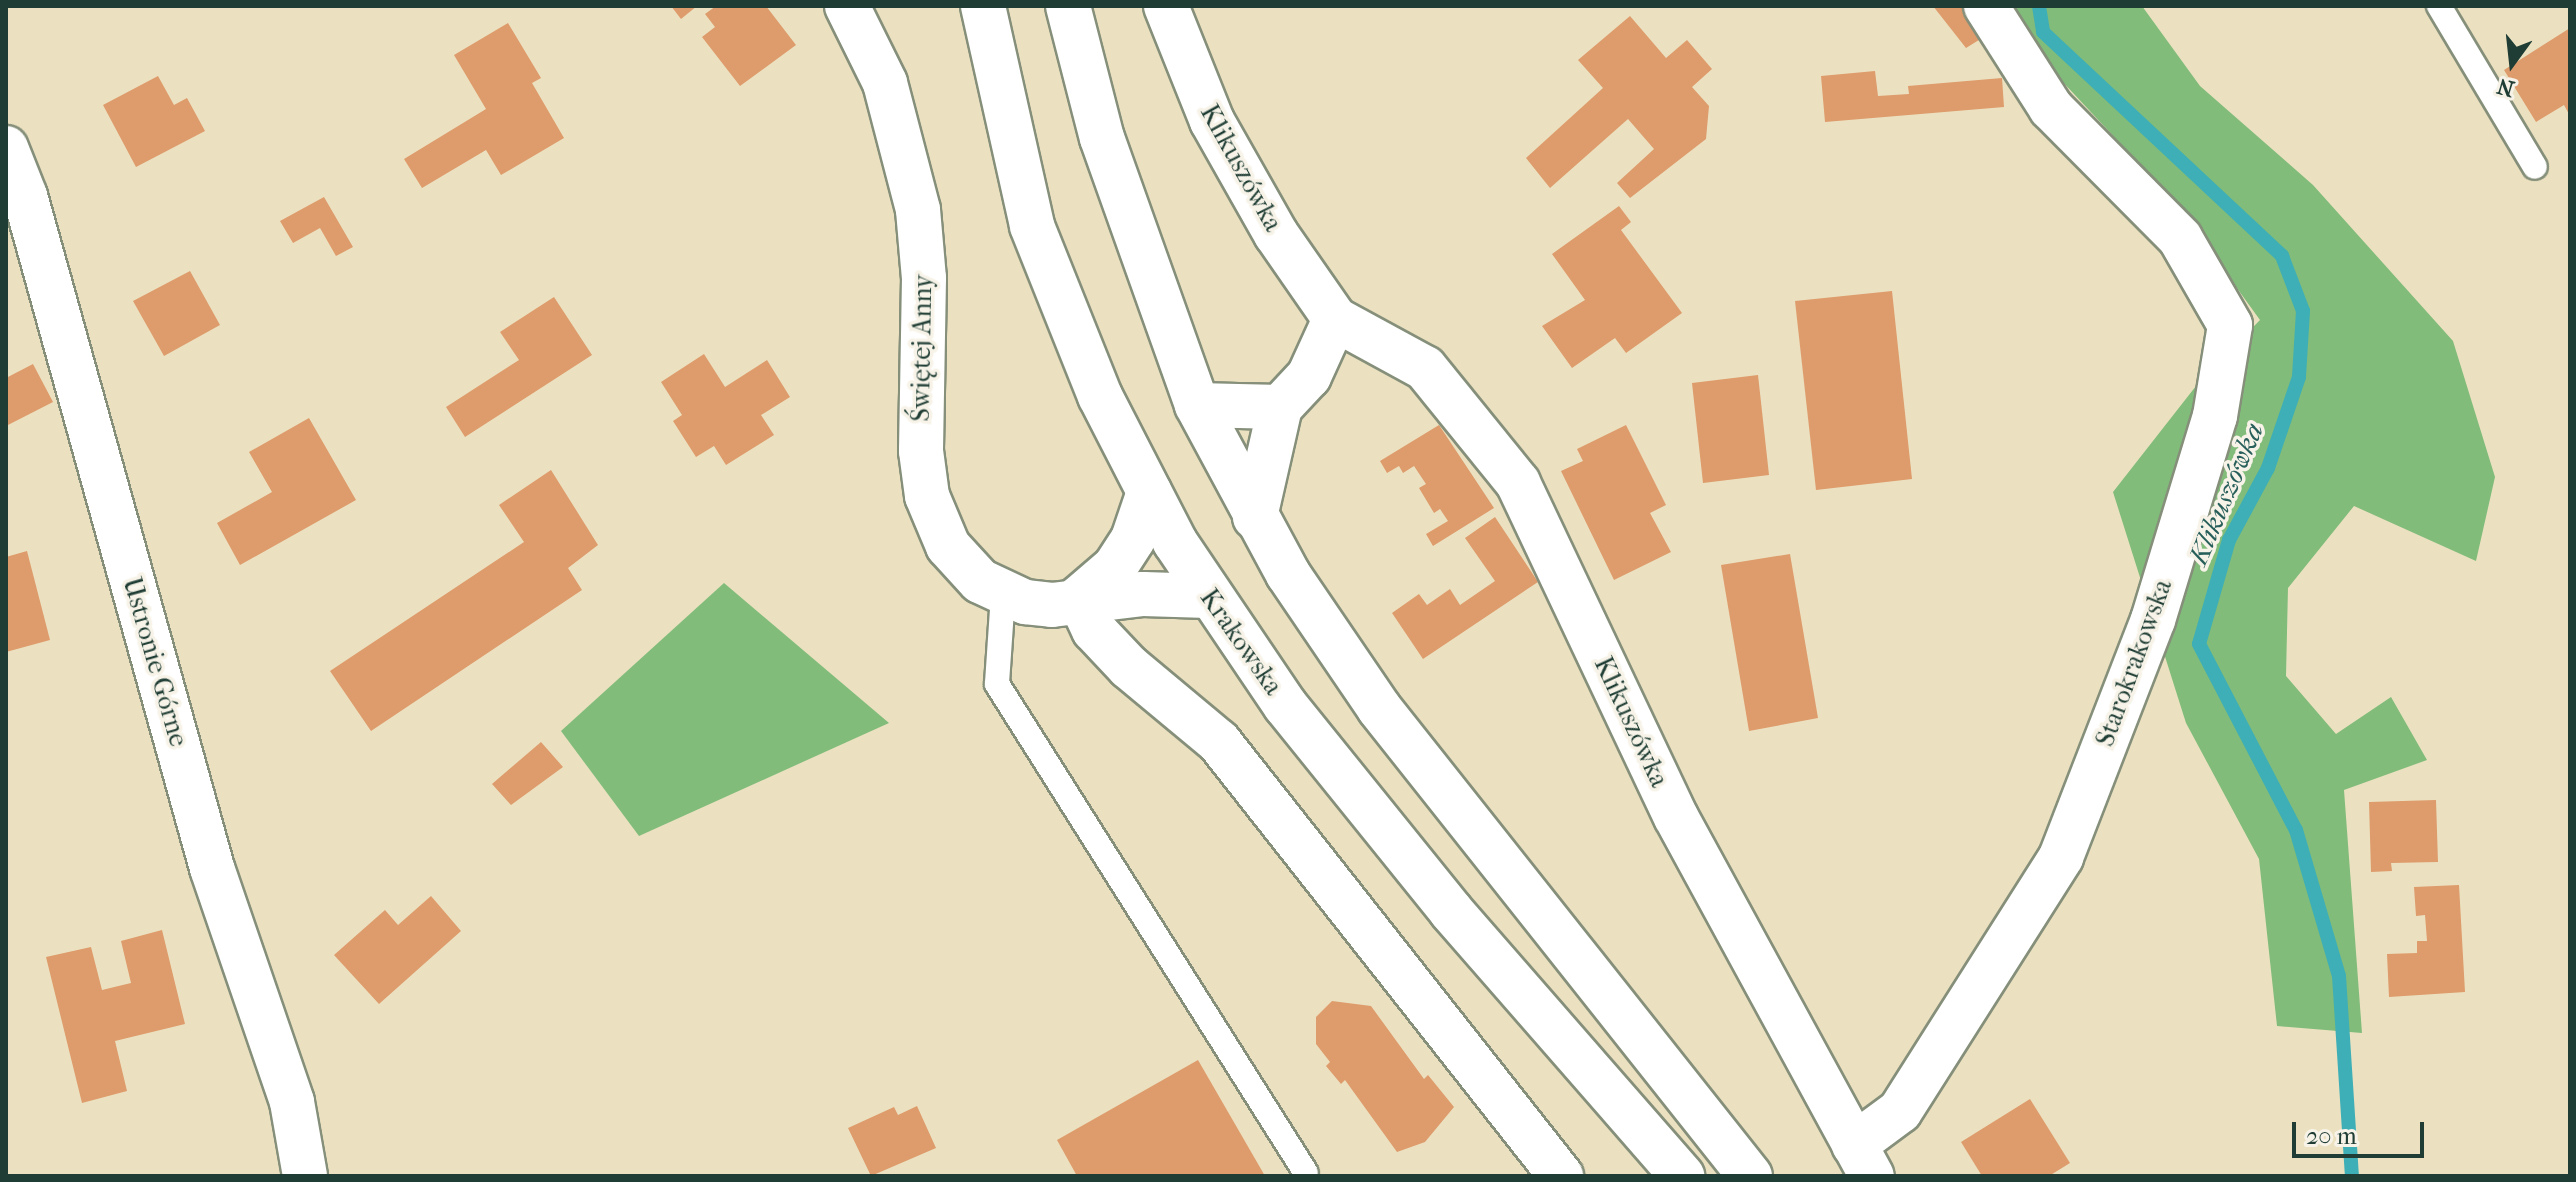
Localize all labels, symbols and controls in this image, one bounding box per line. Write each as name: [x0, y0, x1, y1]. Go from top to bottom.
north arrow: [2472, 24, 2552, 104]
text: N: [2494, 72, 2517, 102]
street label: Klikuszówka: [1193, 99, 1289, 237]
street label: Świętej Anny: [905, 274, 939, 422]
water label: Klikuszówka: [2181, 418, 2271, 570]
street label: Ustronie Górne: [116, 574, 194, 750]
street label: Starokrakowska: [2089, 575, 2179, 751]
street label: Krakowska: [1193, 583, 1289, 701]
street label: Klikuszówka: [1587, 652, 1675, 792]
scale bar: [2296, 1106, 2428, 1156]
text: 20 m: [2306, 1122, 2357, 1150]

